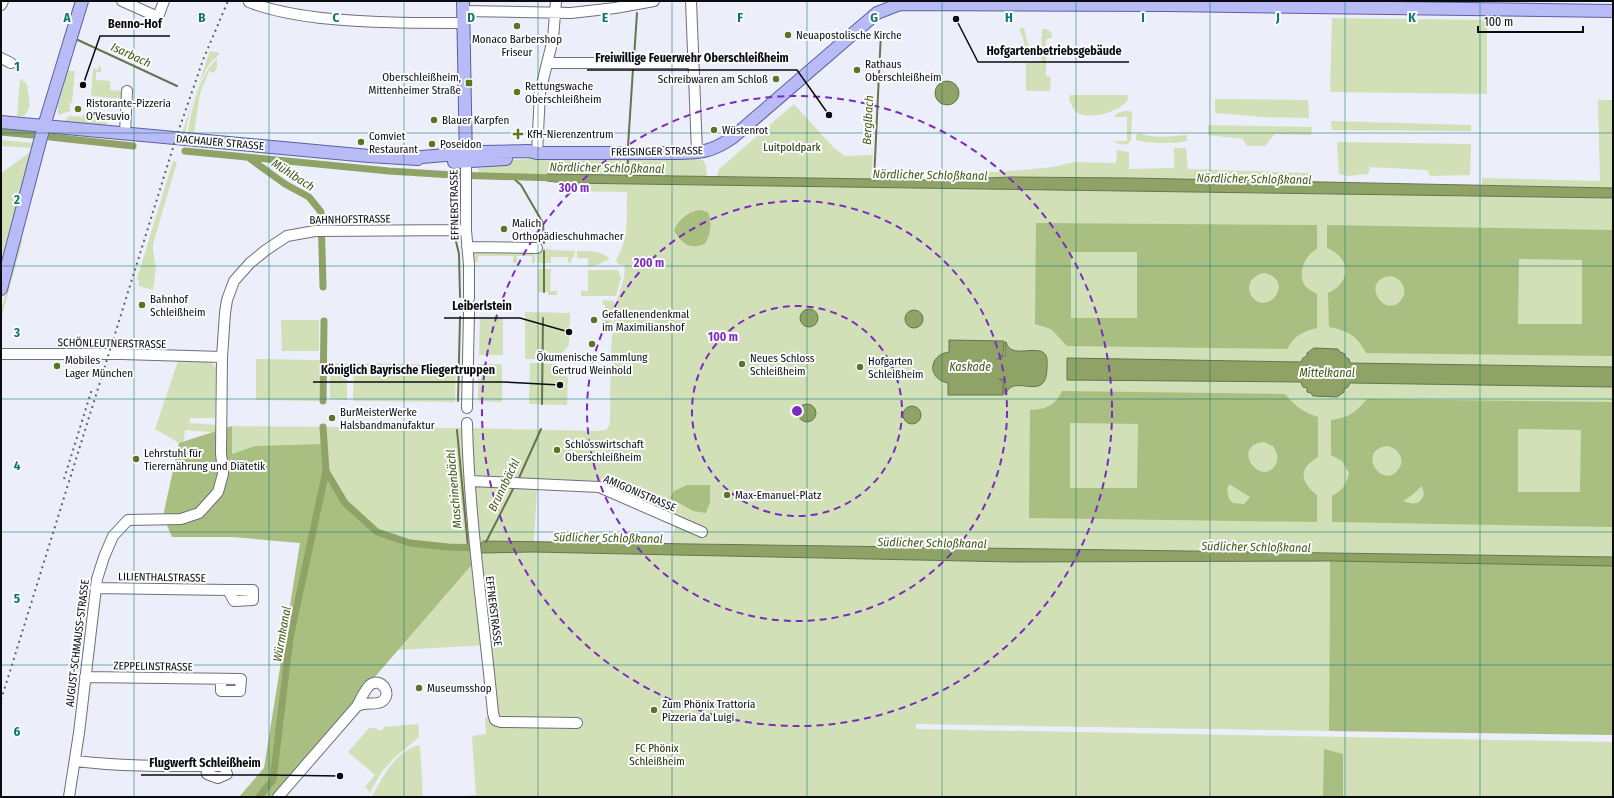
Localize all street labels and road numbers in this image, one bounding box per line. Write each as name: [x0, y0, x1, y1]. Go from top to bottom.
street label: DACHAUER STRASSE: [175, 132, 264, 153]
street label: FREISINGER STRASSE: [611, 144, 703, 159]
street label: EFFNERSTRASSE: [447, 170, 462, 240]
street label: BAHNHOFSTRASSE: [309, 212, 391, 227]
street label: SCHÖNLEUTNERSTRASSE: [58, 336, 166, 351]
street label: AMIGONISTRASSE: [602, 472, 678, 515]
street label: LILIENTHALSTRASSE: [118, 570, 206, 585]
street label: EFFNERSTRASSE: [483, 575, 504, 647]
street label: AUGUST-SCHMAUSS-STRASSE: [63, 579, 92, 708]
street label: ZEPPELINSTRASSE: [113, 659, 193, 674]

